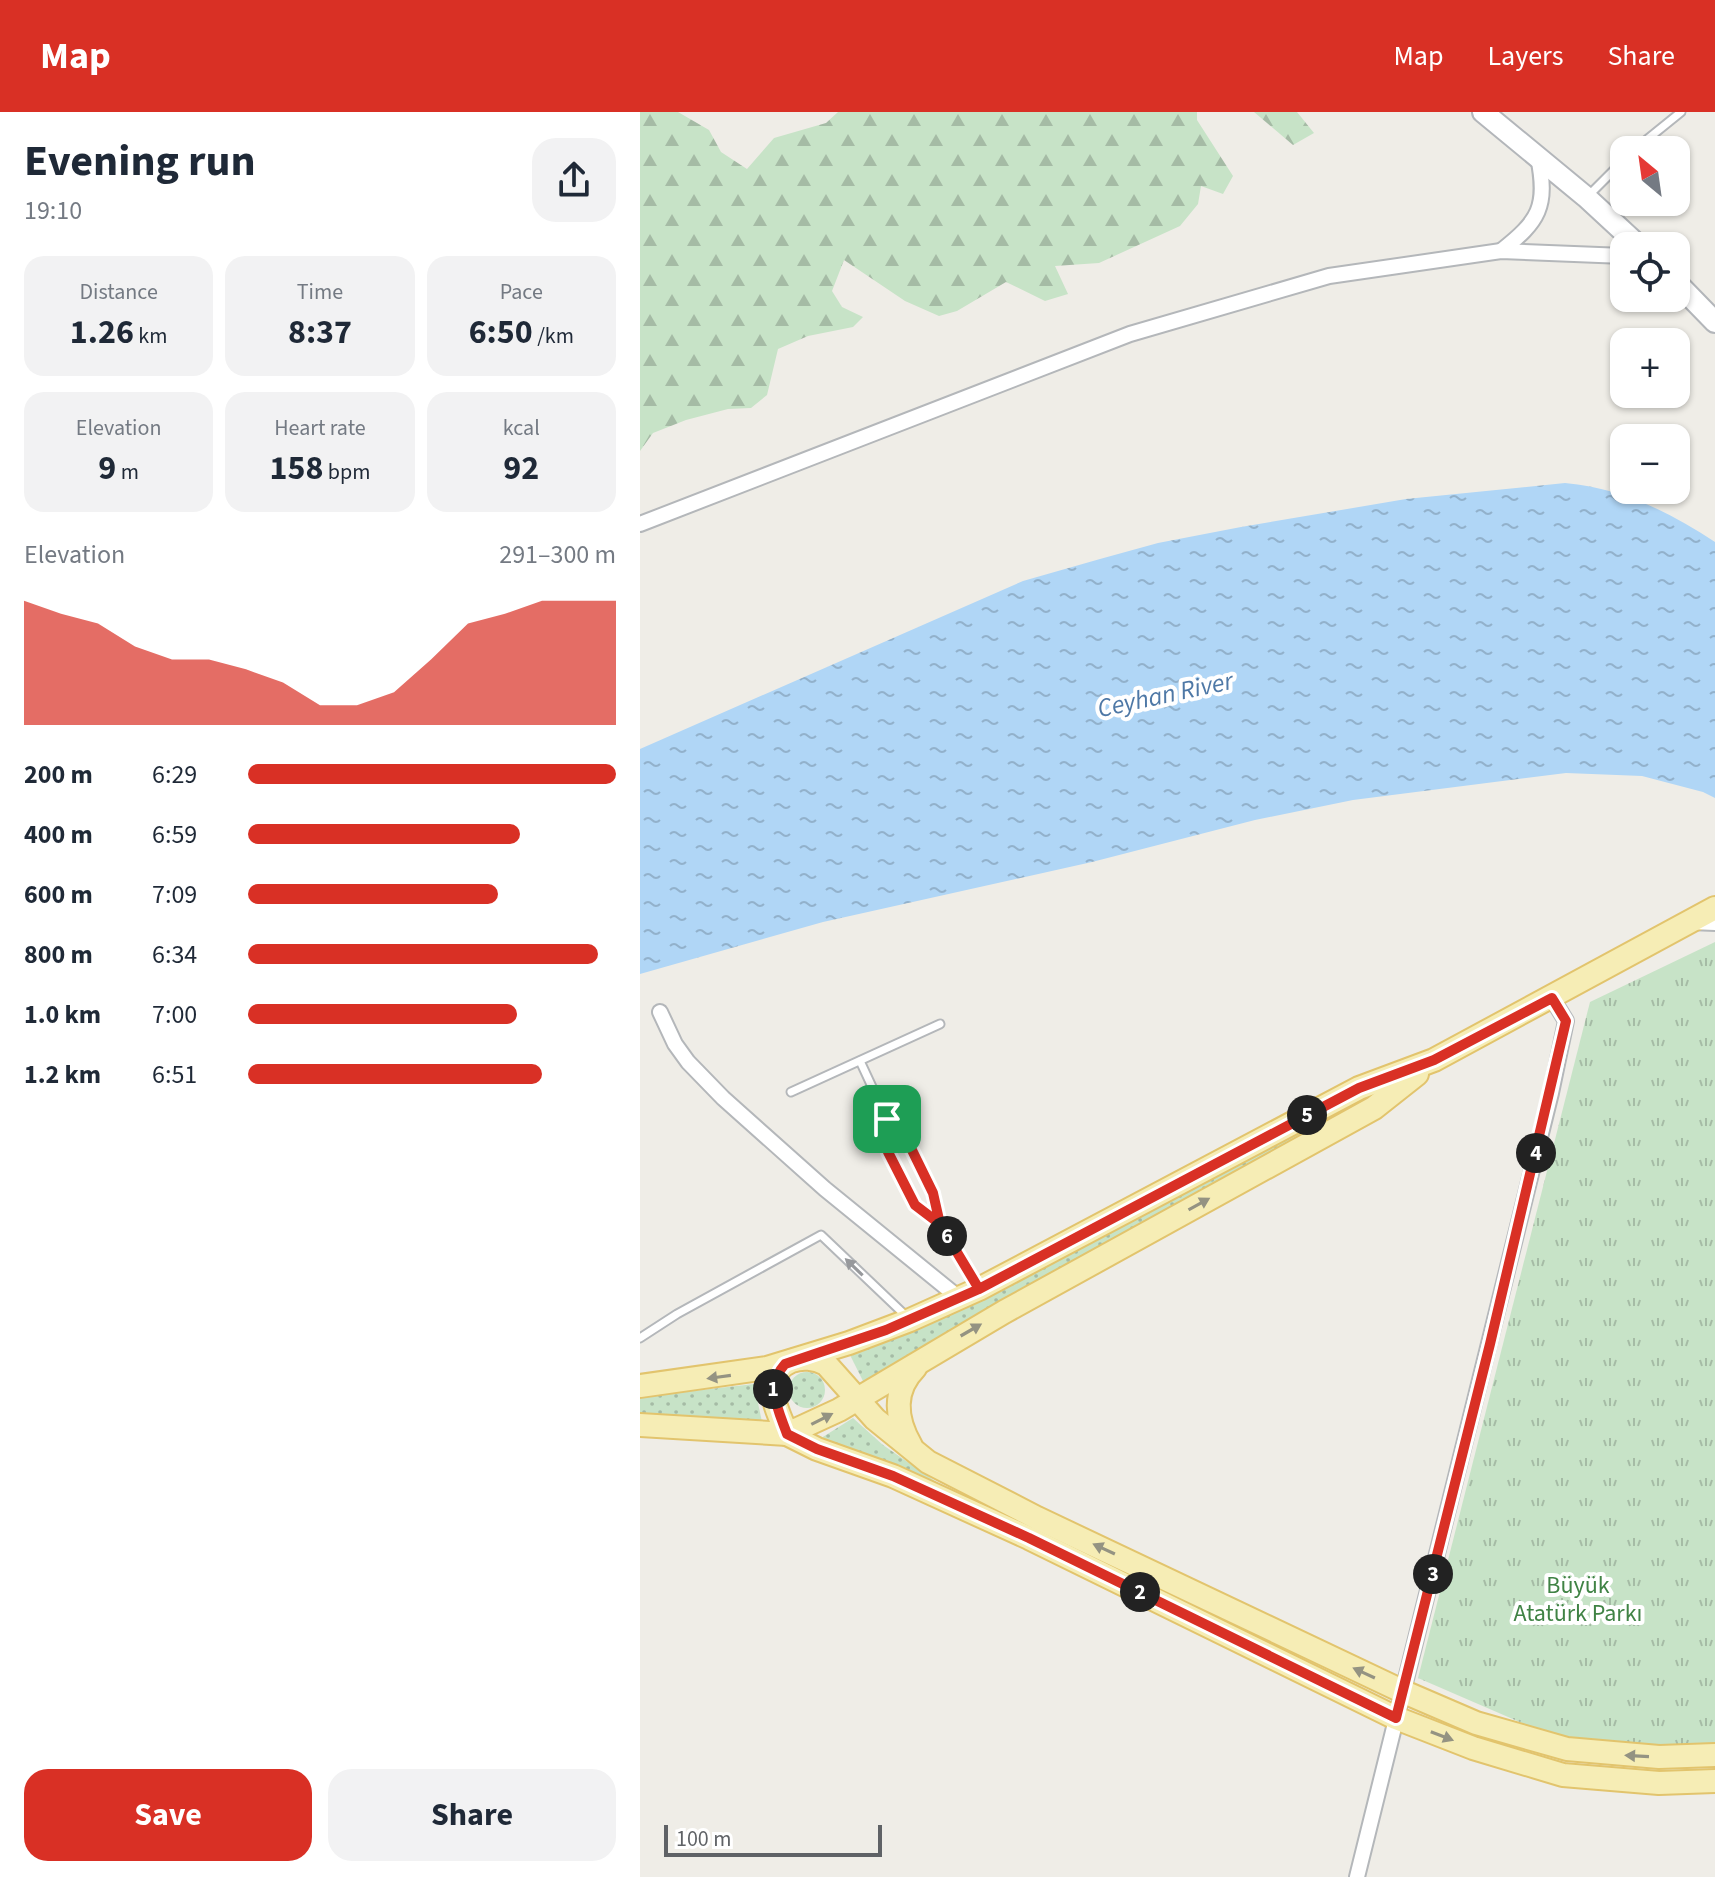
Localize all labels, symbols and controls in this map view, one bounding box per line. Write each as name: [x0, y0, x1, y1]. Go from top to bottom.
text: Map: [40, 29, 111, 83]
text: Map: [1393, 36, 1443, 76]
text: Layers: [1487, 36, 1563, 76]
text: Share: [1607, 36, 1675, 76]
text: Evening run: [24, 130, 256, 193]
north arrow: [1610, 136, 1690, 216]
map controls: [1610, 136, 1690, 504]
button: share: [532, 138, 616, 222]
text: 19:10: [24, 192, 82, 229]
button: locate: [1610, 232, 1690, 312]
text: Distance: [80, 276, 158, 308]
text: Time: [297, 276, 343, 308]
text: Pace: [500, 276, 543, 308]
text: 1.26: [70, 308, 134, 357]
text: 8:37: [288, 308, 352, 357]
text: 6:50: [469, 308, 533, 357]
text: km: [134, 320, 167, 352]
text: /km: [533, 320, 574, 352]
button: +: [1610, 328, 1690, 408]
text: Elevation: [76, 412, 162, 444]
text: Heart rate: [274, 412, 366, 444]
text: kcal: [503, 412, 540, 444]
button: −: [1610, 424, 1690, 504]
text: 9: [98, 444, 116, 493]
text: 158: [270, 444, 323, 493]
text: 92: [503, 444, 539, 493]
text: m: [116, 456, 139, 488]
text: bpm: [323, 456, 370, 488]
text: Elevation: [24, 536, 125, 573]
text: 291–300 m: [499, 536, 616, 573]
water label: Ceyhan River: [1094, 662, 1238, 727]
text: 200 m: [24, 756, 93, 793]
text: 6:29: [152, 756, 197, 793]
text: 400 m: [24, 816, 93, 853]
text: 6:59: [152, 816, 197, 853]
text: 600 m: [24, 876, 93, 913]
text: 7:09: [152, 876, 197, 913]
text: 800 m: [24, 936, 93, 973]
text: 6:34: [152, 936, 197, 973]
text: 1.0 km: [24, 996, 101, 1033]
text: 7:00: [152, 996, 197, 1033]
text: 1.2 km: [24, 1056, 101, 1093]
text: 6:51: [152, 1056, 197, 1093]
pin: [853, 1085, 921, 1153]
pin: 5: [1287, 1095, 1327, 1135]
icon: arrive: [865, 1097, 909, 1141]
text: 5: [1301, 1099, 1313, 1131]
pin: 4: [1516, 1133, 1556, 1173]
text: 4: [1530, 1137, 1542, 1169]
one-way arrow: [1188, 1198, 1210, 1212]
pin: 6: [927, 1216, 967, 1256]
text: 6: [941, 1220, 953, 1252]
one-way arrow: [845, 1258, 864, 1277]
one-way arrow: [960, 1323, 983, 1337]
pin: 1: [753, 1369, 793, 1409]
one-way arrow: [706, 1371, 731, 1384]
text: 1: [767, 1373, 779, 1405]
one-way arrow: [811, 1412, 834, 1425]
one-way arrow: [1092, 1542, 1115, 1556]
pin: 3: [1413, 1554, 1453, 1594]
text: 3: [1427, 1558, 1439, 1590]
park label: Büyük Atatürk Parkı: [1513, 1568, 1643, 1631]
pin: 2: [1120, 1572, 1160, 1612]
text: 2: [1134, 1576, 1146, 1608]
one-way arrow: [1352, 1666, 1376, 1680]
one-way arrow: [1430, 1730, 1454, 1743]
one-way arrow: [1624, 1749, 1649, 1762]
button: Save: [24, 1769, 312, 1861]
button: Share: [328, 1769, 616, 1861]
scale bar: [664, 1821, 882, 1857]
text: 100 m: [676, 1823, 731, 1855]

